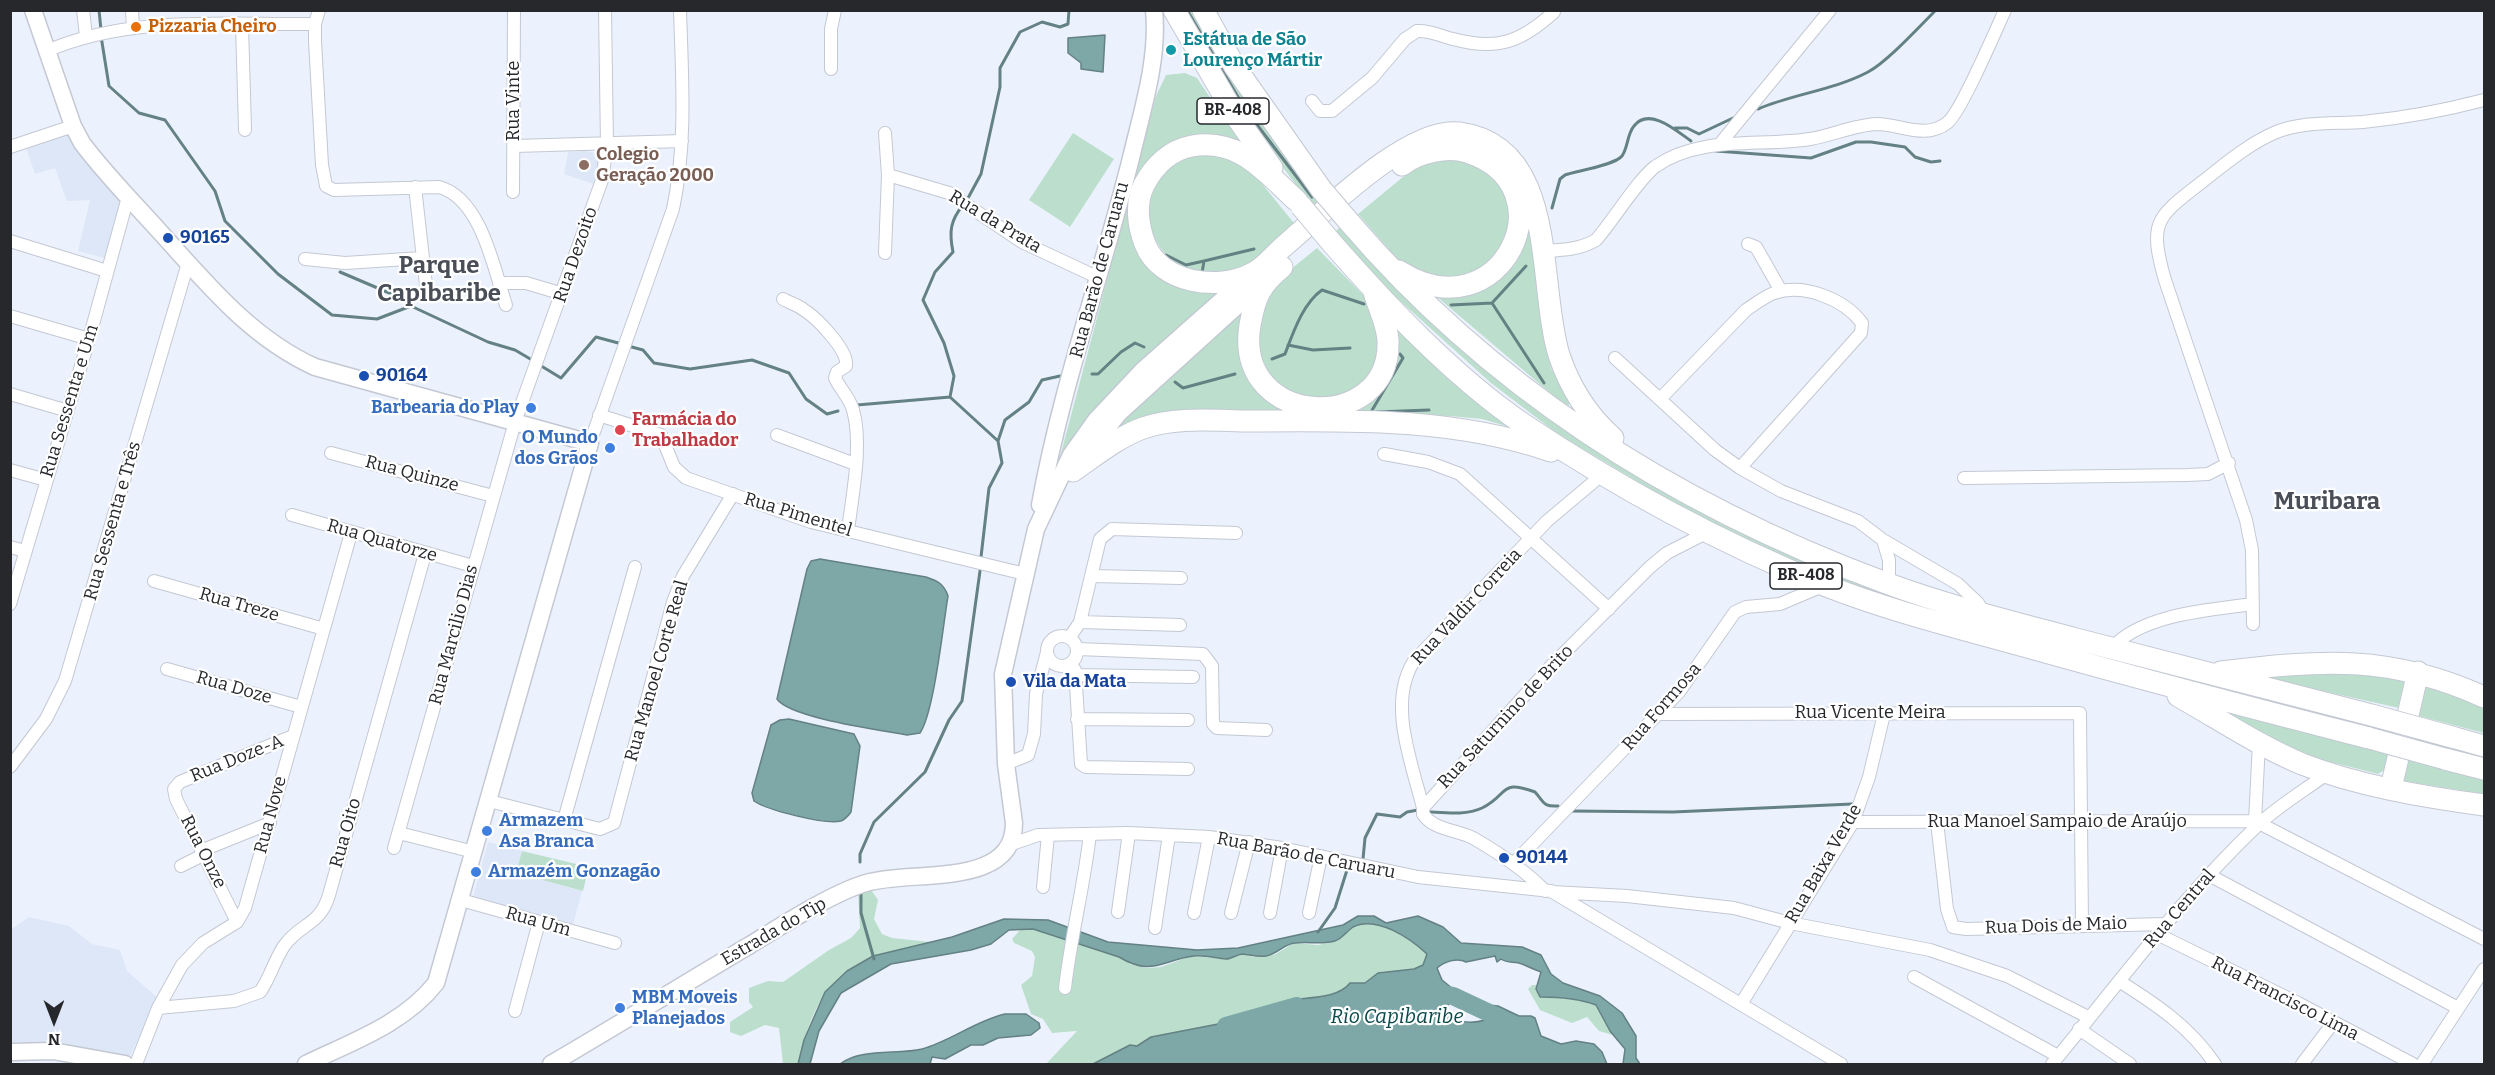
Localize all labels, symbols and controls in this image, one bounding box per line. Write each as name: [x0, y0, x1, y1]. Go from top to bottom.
place label: Pizzaria Cheiro: [148, 16, 277, 38]
marker: Pizzaria Cheiro: [129, 20, 143, 34]
place label: Estátua de São Lourenço Mártir: [1183, 29, 1322, 72]
marker: Estátua de São Lourenço Mártir: [1164, 43, 1178, 57]
street label: Rua Vinte: [503, 61, 525, 141]
road number: BR-408: [1197, 98, 1269, 124]
place label: Colegio Geração 2000: [596, 144, 714, 186]
marker: Colegio Geração 2000: [577, 158, 591, 172]
street label: Rua Barão de Caruaru: [1066, 180, 1134, 360]
street label: Rua da Prata: [945, 186, 1045, 258]
street label: Rua Dezoito: [550, 204, 602, 306]
place label: 90165: [180, 227, 230, 249]
marker: 90165: [161, 231, 175, 245]
district label: Parque Capibaribe: [377, 252, 501, 308]
street label: Rua Sessenta e Um: [36, 322, 104, 480]
place label: 90164: [376, 365, 427, 387]
marker: 90164: [357, 369, 371, 383]
place label: Barbearia do Play: [371, 397, 519, 419]
marker: Barbearia do Play: [524, 401, 538, 415]
place label: Farmácia do Trabalhador: [632, 409, 738, 452]
marker: Farmácia do Trabalhador: [613, 423, 627, 437]
place label: O Mundo dos Grãos: [514, 427, 598, 470]
street label: Rua Sessenta e Três: [80, 439, 146, 603]
marker: O Mundo dos Grãos: [603, 441, 617, 455]
street label: Rua Quinze: [363, 451, 461, 497]
street label: Rua Pimentel: [741, 488, 855, 542]
district label: Muribara: [2274, 488, 2380, 516]
street label: Rua Quatorze: [324, 515, 440, 567]
street label: Rua Valdir Correia: [1408, 544, 1526, 670]
street label: Rua Marcilio Dias: [425, 563, 483, 707]
road number: BR-408: [1770, 563, 1842, 589]
street label: Rua Manoel Corte Real: [621, 578, 693, 764]
street label: Rua Treze: [197, 583, 281, 627]
street label: Rua Saturnino de Brito: [1434, 641, 1578, 793]
street label: Rua Formosa: [1618, 659, 1706, 755]
street label: Rua Doze: [194, 667, 274, 709]
place label: Vila da Mata: [1023, 671, 1126, 693]
marker: Vila da Mata: [1004, 675, 1018, 689]
street label: Rua Vicente Meira: [1794, 702, 1946, 724]
street label: Rua Doze-A: [187, 731, 287, 787]
street label: Rua Nove: [250, 774, 292, 856]
street label: Rua Oito: [326, 796, 366, 870]
street label: Rua Baixa Verde: [1781, 801, 1867, 927]
place label: Armazem Asa Branca: [499, 810, 594, 852]
street label: Rua Manoel Sampaio de Araújo: [1927, 811, 2187, 833]
street label: Rua Onze: [175, 812, 231, 892]
marker: Armazem Asa Branca: [480, 824, 494, 838]
street label: Rua Barão de Caruaru: [1215, 828, 1397, 884]
place label: 90144: [1516, 847, 1568, 869]
marker: 90144: [1497, 851, 1511, 865]
place label: Armazém Gonzagão: [488, 861, 660, 883]
marker: Armazém Gonzagão: [469, 865, 483, 879]
street label: Rua Central: [2140, 865, 2220, 953]
street label: Estrada do Tip: [718, 893, 830, 971]
street label: Rua Um: [503, 902, 573, 942]
street label: Rua Dois de Maio: [1985, 913, 2127, 939]
street label: Rua Francisco Lima: [2208, 953, 2362, 1045]
place label: MBM Moveis Planejados: [632, 987, 738, 1030]
north arrow: [24, 991, 84, 1051]
marker: MBM Moveis Planejados: [613, 1001, 627, 1015]
water label: Rio Capibaribe: [1330, 1005, 1464, 1029]
text: N: [48, 1030, 60, 1049]

